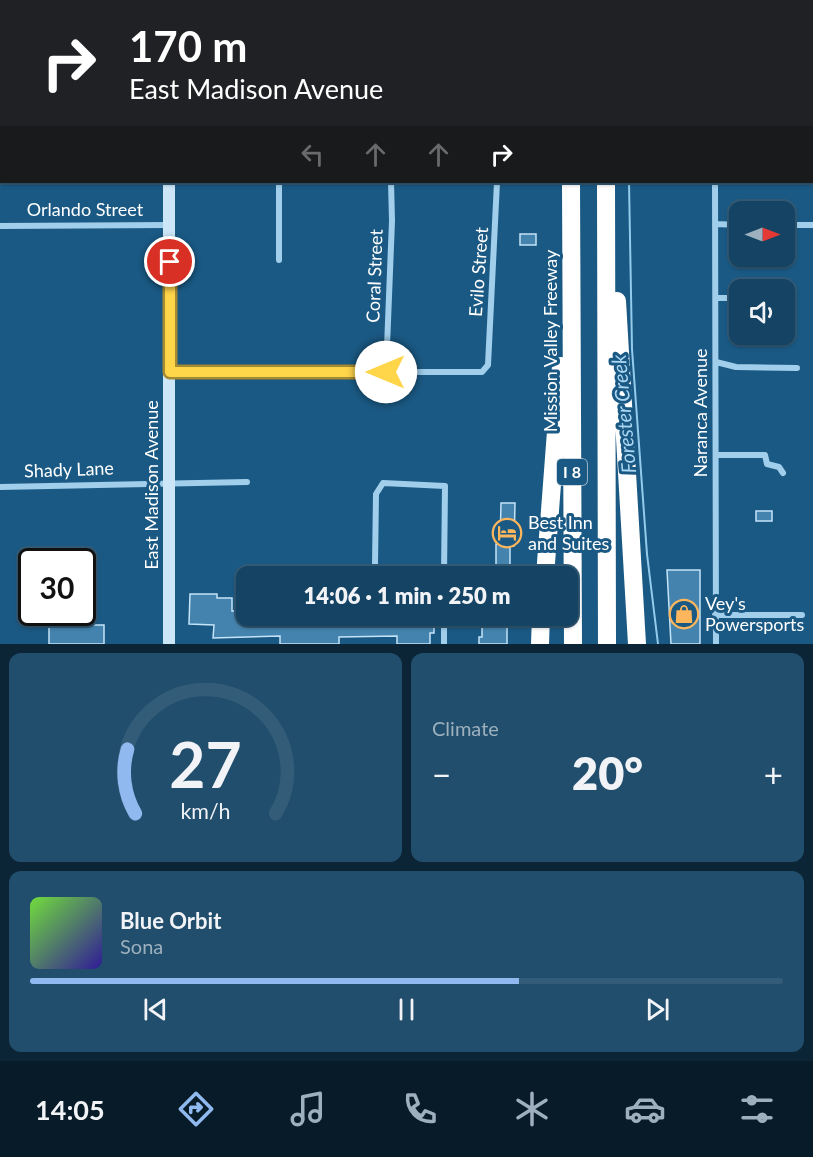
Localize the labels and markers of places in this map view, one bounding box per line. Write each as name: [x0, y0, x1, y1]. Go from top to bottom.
pin: [144, 236, 195, 287]
place label: Best Inn and Suites: [528, 511, 610, 554]
hotel icon: Best Inn and Suites: [491, 517, 523, 549]
place label: Vey's Powersports: [705, 592, 805, 635]
shop icon: Vey's Powersports: [668, 598, 700, 630]

